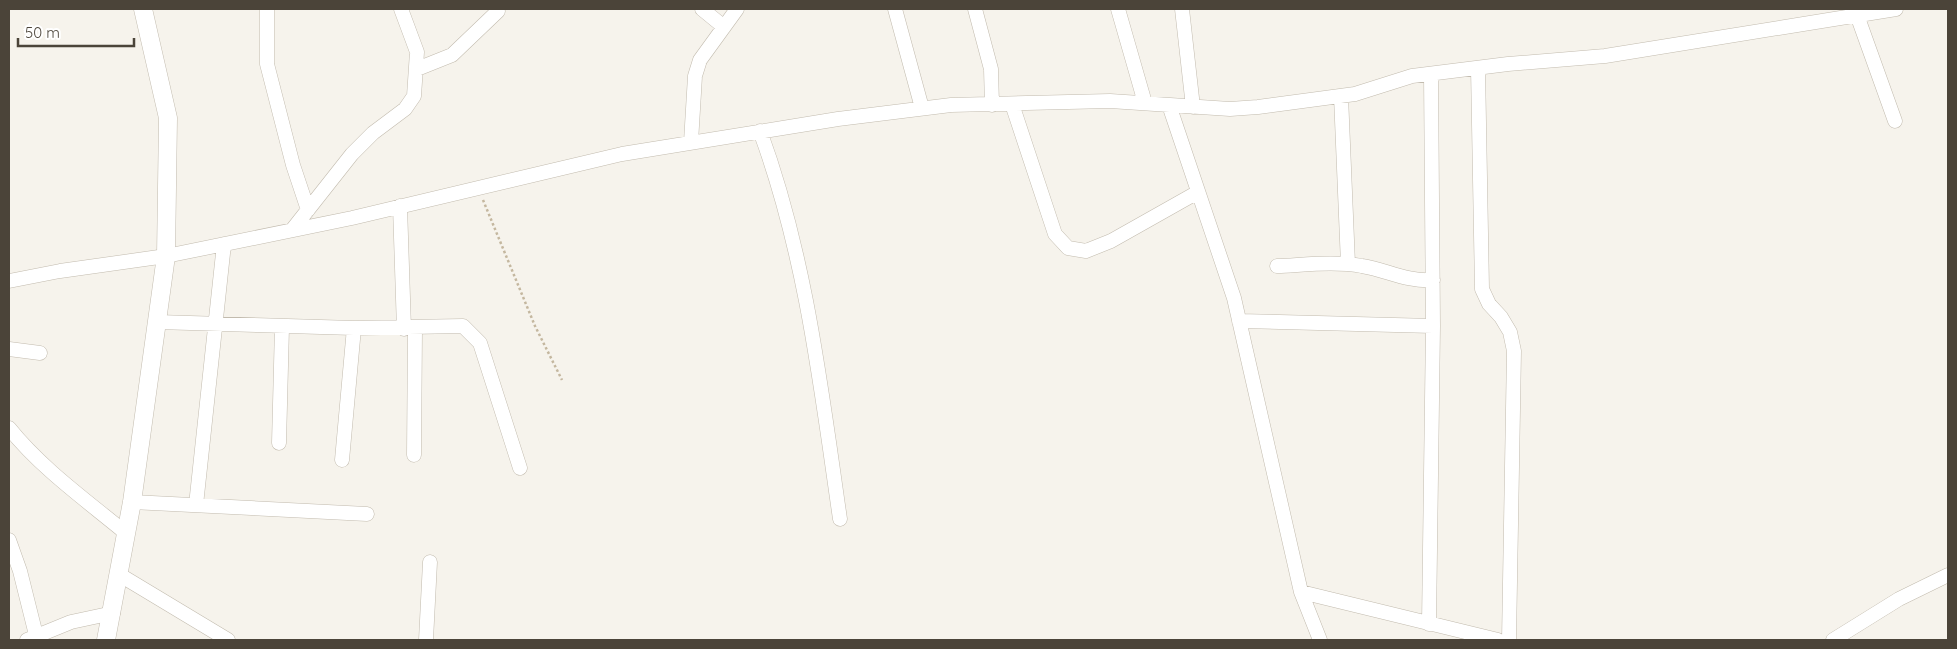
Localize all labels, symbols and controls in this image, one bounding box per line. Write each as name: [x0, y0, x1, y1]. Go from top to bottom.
scale bar: [18, 15, 134, 47]
text: 50 m: [25, 23, 60, 42]

